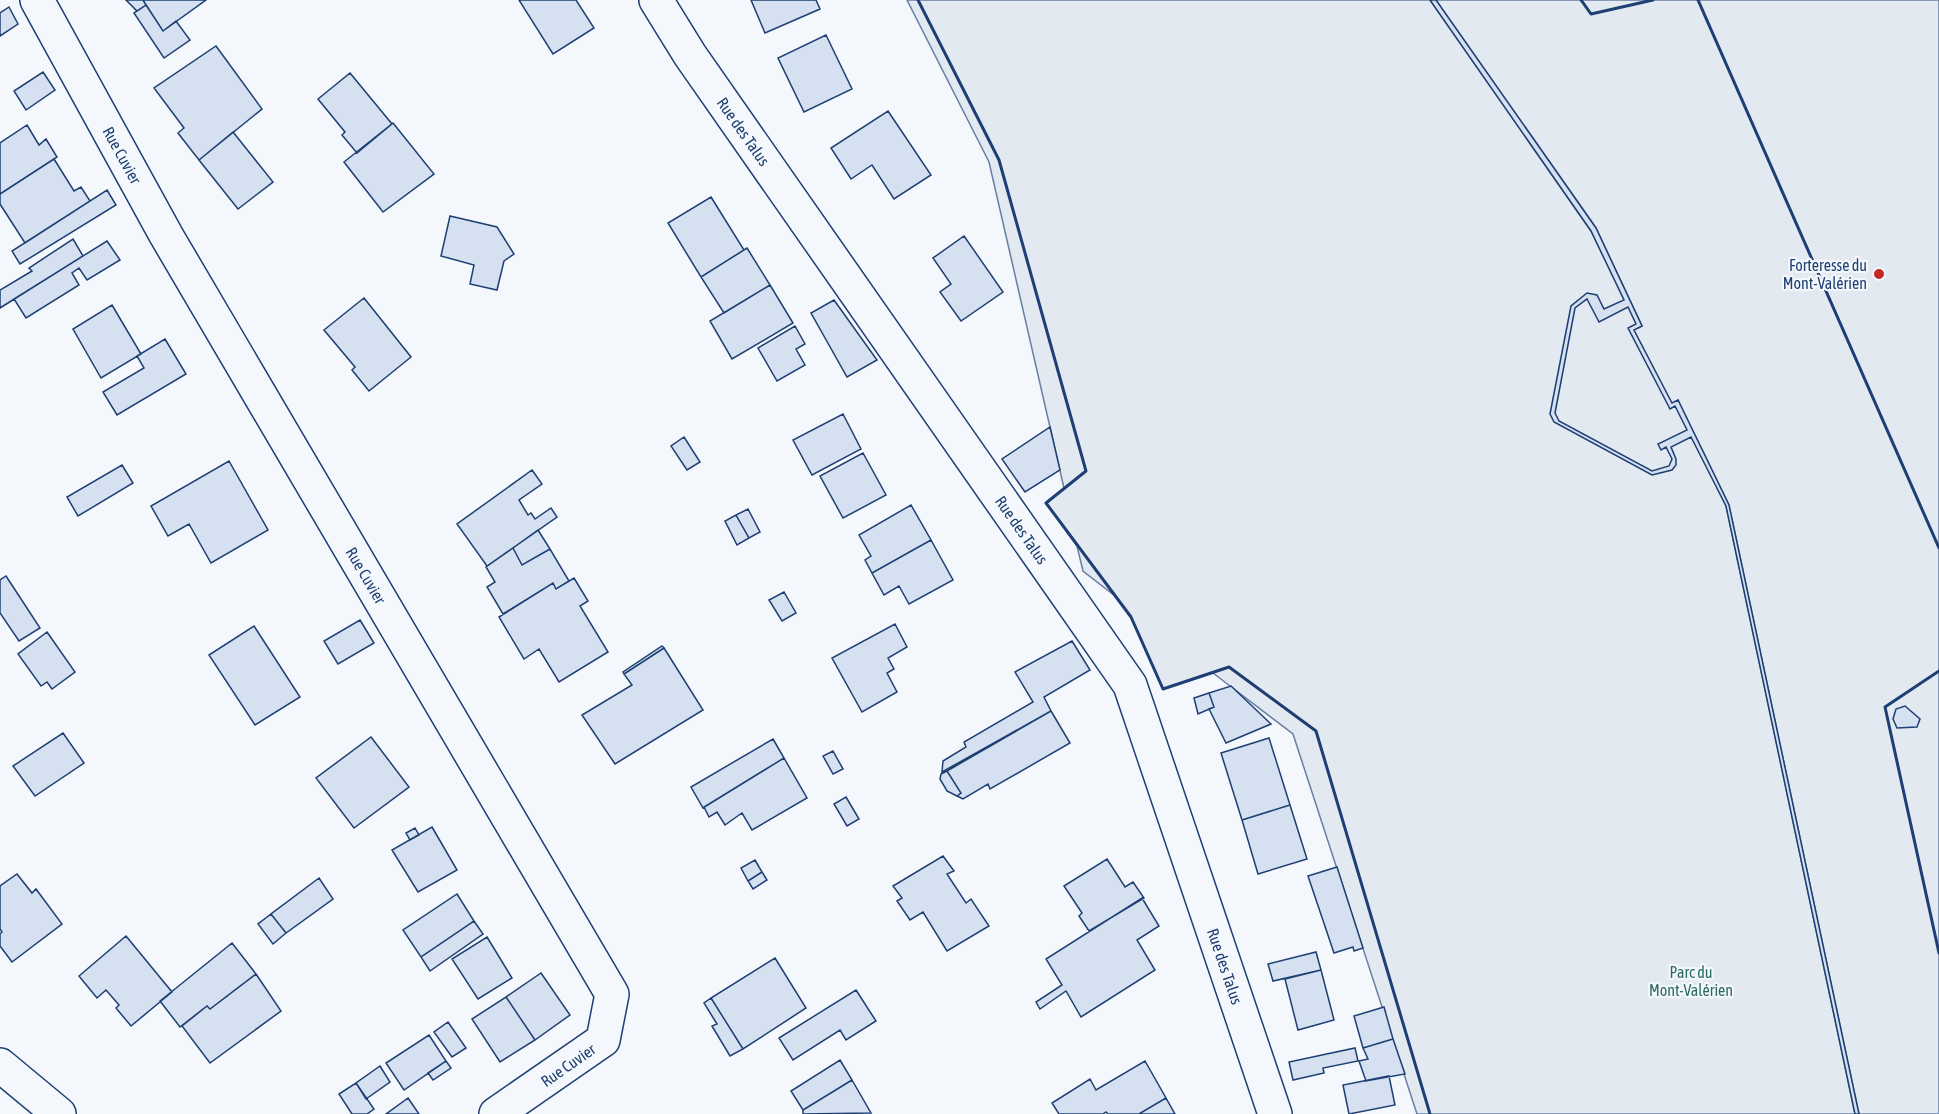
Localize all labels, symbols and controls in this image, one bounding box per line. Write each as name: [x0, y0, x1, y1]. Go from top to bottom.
street label: Rue des Talus: [713, 94, 774, 169]
street label: Rue Cuvier: [99, 123, 145, 187]
place label: Forteresse du Mont-Valérien: [1783, 256, 1867, 292]
marker: Forteresse du Mont-Valérien: [1872, 267, 1886, 281]
street label: Rue des Talus: [992, 492, 1052, 568]
street label: Rue Cuvier: [343, 544, 390, 607]
street label: Rue des Talus: [1204, 926, 1246, 1007]
park label: Parc du Mont-Valérien: [1649, 963, 1733, 999]
street label: Rue Cuvier: [537, 1040, 599, 1090]

